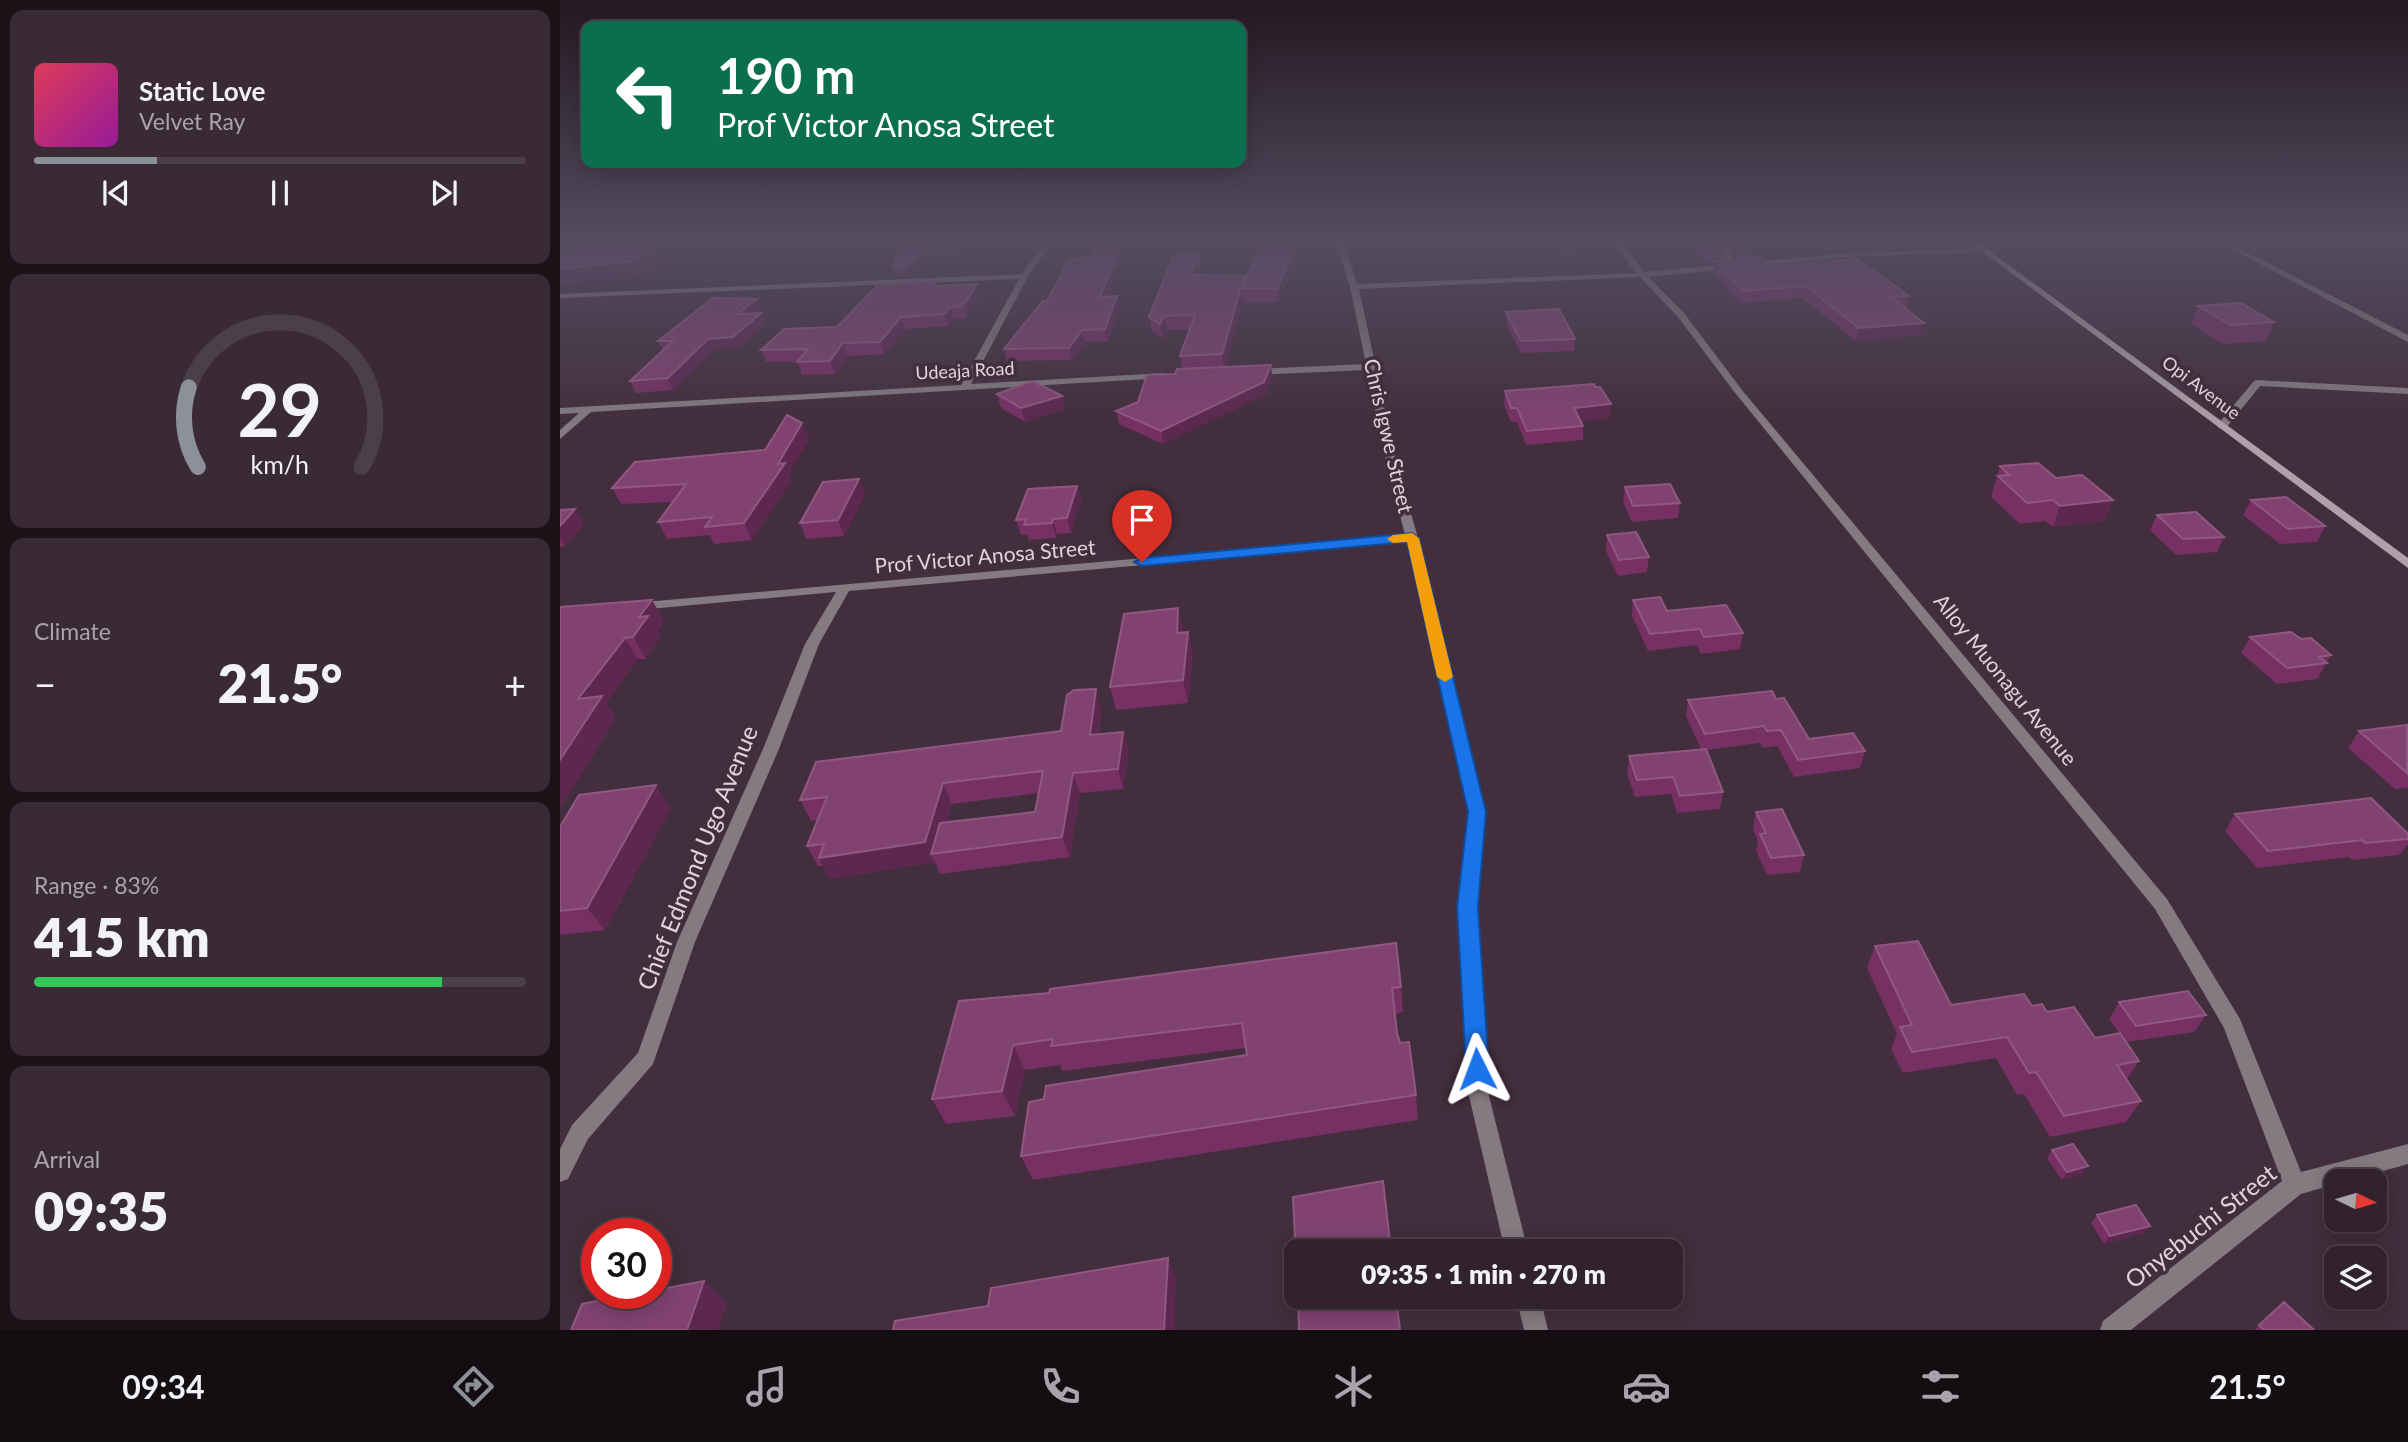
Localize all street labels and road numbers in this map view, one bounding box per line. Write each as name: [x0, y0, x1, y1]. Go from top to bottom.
street label: Opi Avenue: [2158, 351, 2245, 424]
street label: Udeaja Road: [915, 356, 1015, 384]
street label: Chris Igwe Street: [1360, 356, 1419, 516]
street label: Prof Victor Anosa Street: [873, 533, 1097, 578]
street label: Alloy Muonagu Avenue: [1929, 588, 2083, 770]
street label: Chief Edmond Ugo Avenue: [630, 721, 763, 994]
street label: Onyebuchi Street: [2119, 1158, 2282, 1294]

